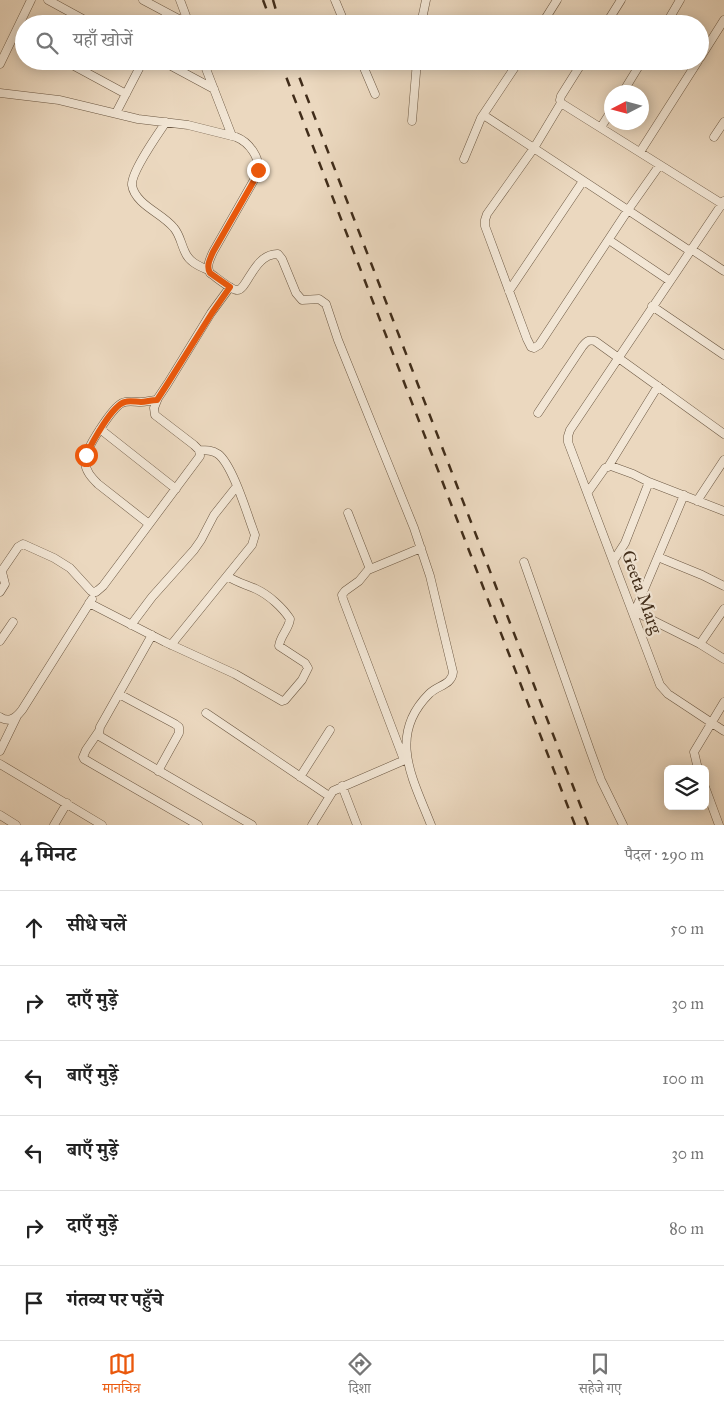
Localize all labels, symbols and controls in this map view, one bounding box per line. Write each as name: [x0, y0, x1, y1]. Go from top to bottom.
search box: [15, 15, 709, 70]
text: यहाँ खोजें: [73, 28, 133, 51]
icon: search: [33, 29, 61, 57]
north arrow: [604, 85, 649, 130]
route end: [247, 159, 270, 182]
route start: [75, 444, 98, 467]
street label: Geeta Marg: [616, 547, 667, 638]
map controls: [664, 765, 709, 810]
button: layers: [664, 765, 709, 810]
text: 4 मिनट: [20, 841, 76, 867]
text: पैदल · 290 m: [625, 845, 704, 864]
text: सीधे चलें: [67, 913, 126, 936]
icon: ahead: [20, 914, 48, 942]
text: 50 m: [670, 919, 704, 938]
text: दाएँ मुड़ें: [67, 988, 118, 1011]
icon: right: [20, 989, 48, 1017]
text: 30 m: [671, 994, 704, 1013]
text: बाएँ मुड़ें: [67, 1063, 118, 1086]
icon: left: [20, 1064, 48, 1092]
text: 100 m: [662, 1069, 704, 1088]
text: बाएँ मुड़ें: [67, 1138, 118, 1161]
icon: left: [20, 1139, 48, 1167]
text: 30 m: [671, 1144, 704, 1163]
text: दाएँ मुड़ें: [67, 1213, 118, 1236]
icon: right: [20, 1214, 48, 1242]
text: 80 m: [669, 1219, 704, 1238]
text: गंतव्य पर पहुँचे: [67, 1288, 163, 1311]
icon: arrive: [20, 1289, 48, 1317]
tab: मानचित्र: [103, 1350, 141, 1402]
tab: दिशा: [346, 1350, 374, 1402]
tab: सहेजे गए: [579, 1350, 621, 1402]

